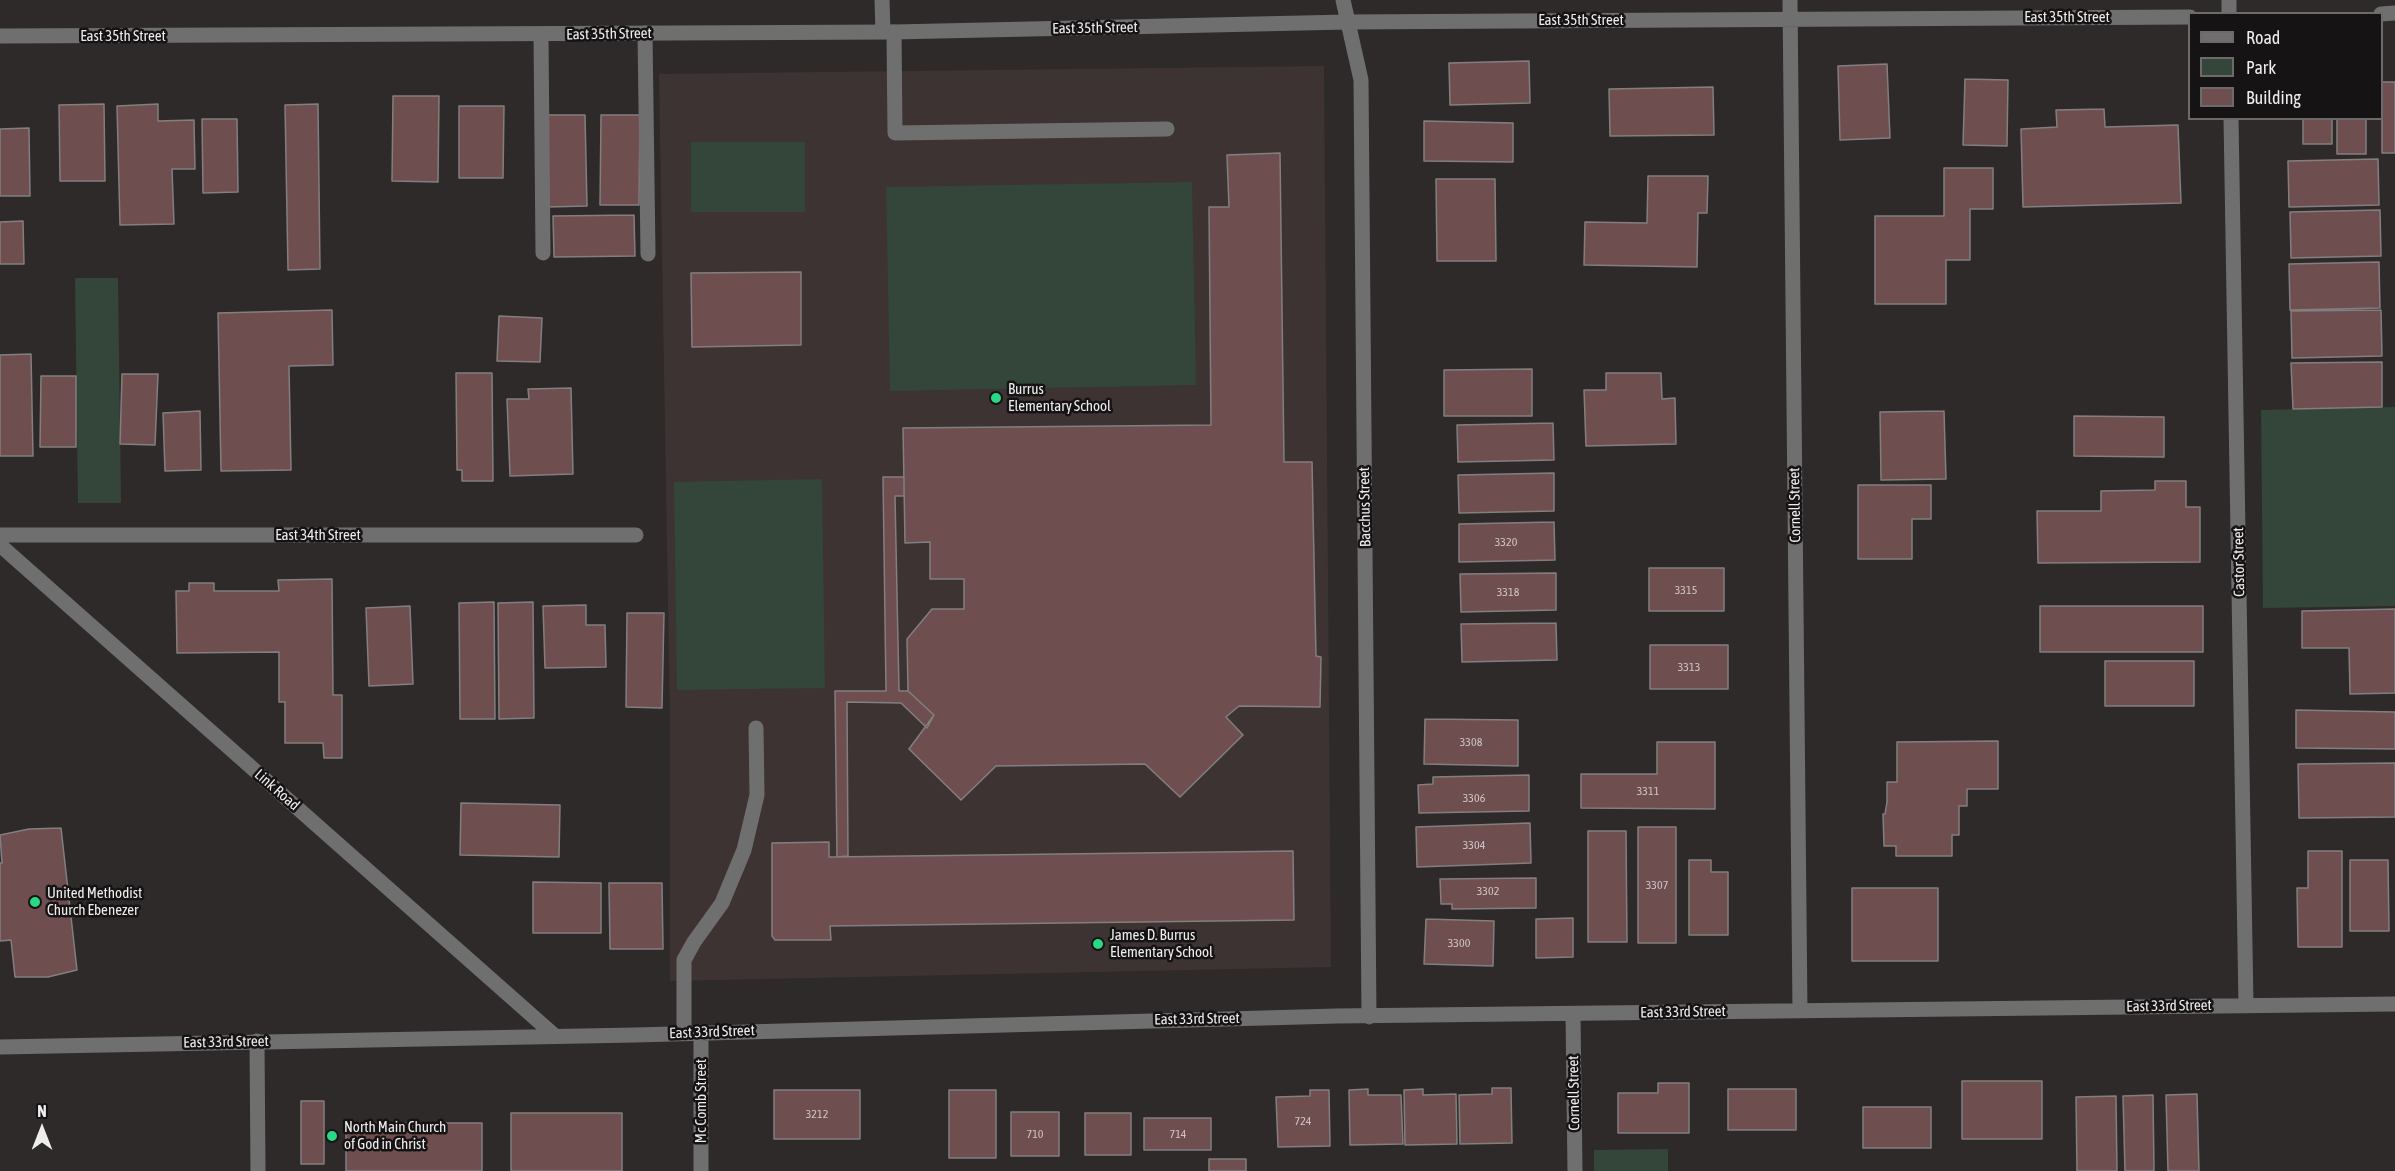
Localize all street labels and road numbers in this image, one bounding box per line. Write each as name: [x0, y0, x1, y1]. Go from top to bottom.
street label: East 35th Street: [2024, 8, 2110, 26]
street label: East 35th Street: [1538, 11, 1624, 29]
street label: East 35th Street: [1052, 18, 1138, 38]
street label: East 35th Street: [566, 24, 652, 44]
street label: East 35th Street: [80, 27, 166, 45]
street label: Bacchus Street: [1355, 467, 1375, 547]
street label: Cornell Street: [1785, 467, 1805, 543]
street label: East 34th Street: [275, 526, 361, 544]
street label: Castor Street: [2229, 527, 2249, 597]
street label: Link Road: [251, 766, 303, 814]
street label: East 33rd Street: [2126, 996, 2212, 1016]
street label: East 33rd Street: [1640, 1002, 1726, 1022]
street label: East 33rd Street: [1154, 1009, 1240, 1029]
street label: East 33rd Street: [669, 1022, 755, 1042]
street label: East 33rd Street: [183, 1032, 269, 1052]
street label: Cornell Street: [1564, 1055, 1584, 1131]
street label: Mc Comb Street: [692, 1059, 710, 1143]

